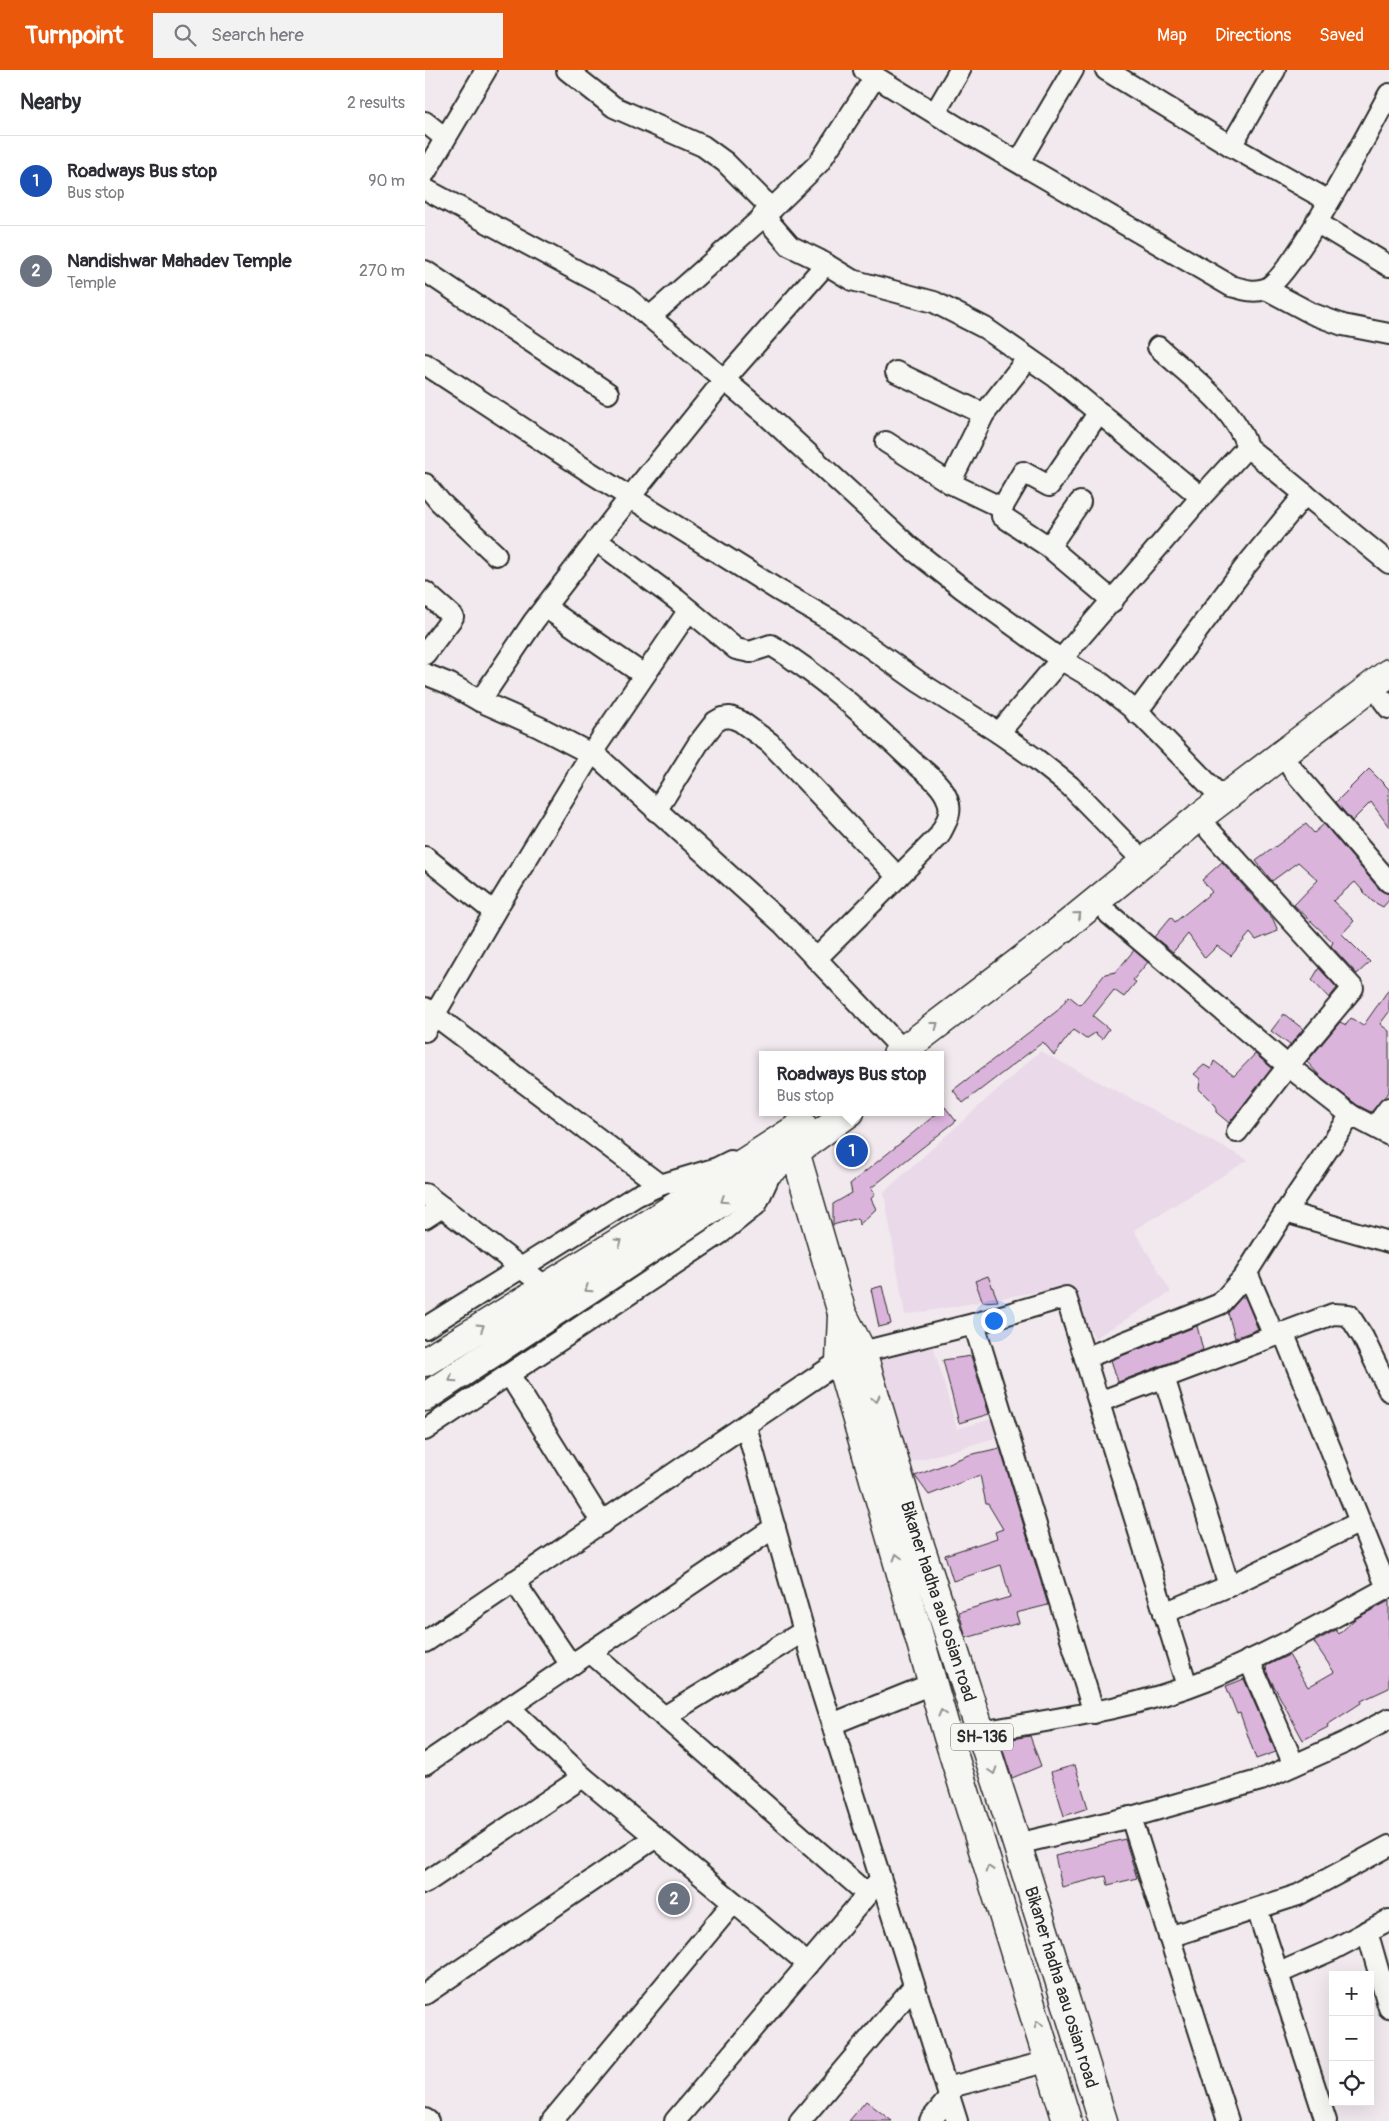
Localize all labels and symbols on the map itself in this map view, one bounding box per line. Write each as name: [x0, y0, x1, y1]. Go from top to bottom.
one-way arrow: [1072, 912, 1081, 921]
one-way arrow: [929, 1023, 938, 1031]
pin: 1: [836, 1132, 868, 1170]
one-way arrow: [720, 1194, 729, 1204]
one-way arrow: [614, 1238, 623, 1248]
one-way arrow: [584, 1283, 593, 1293]
your location: [981, 1308, 1007, 1334]
one-way arrow: [476, 1324, 485, 1334]
one-way arrow: [449, 1372, 458, 1382]
one-way arrow: [870, 1394, 881, 1403]
street label: Bikaner hadha aau osian road: [895, 1498, 982, 1705]
one-way arrow: [893, 1554, 903, 1562]
one-way arrow: [937, 1709, 948, 1718]
road number: SH-136: [951, 1724, 1013, 1750]
one-way arrow: [987, 1766, 997, 1775]
one-way arrow: [985, 1865, 995, 1874]
pin: 2: [658, 1880, 690, 1918]
street label: Bikaner hadha aau osian road: [1019, 1884, 1104, 2091]
one-way arrow: [1034, 2020, 1044, 2029]

